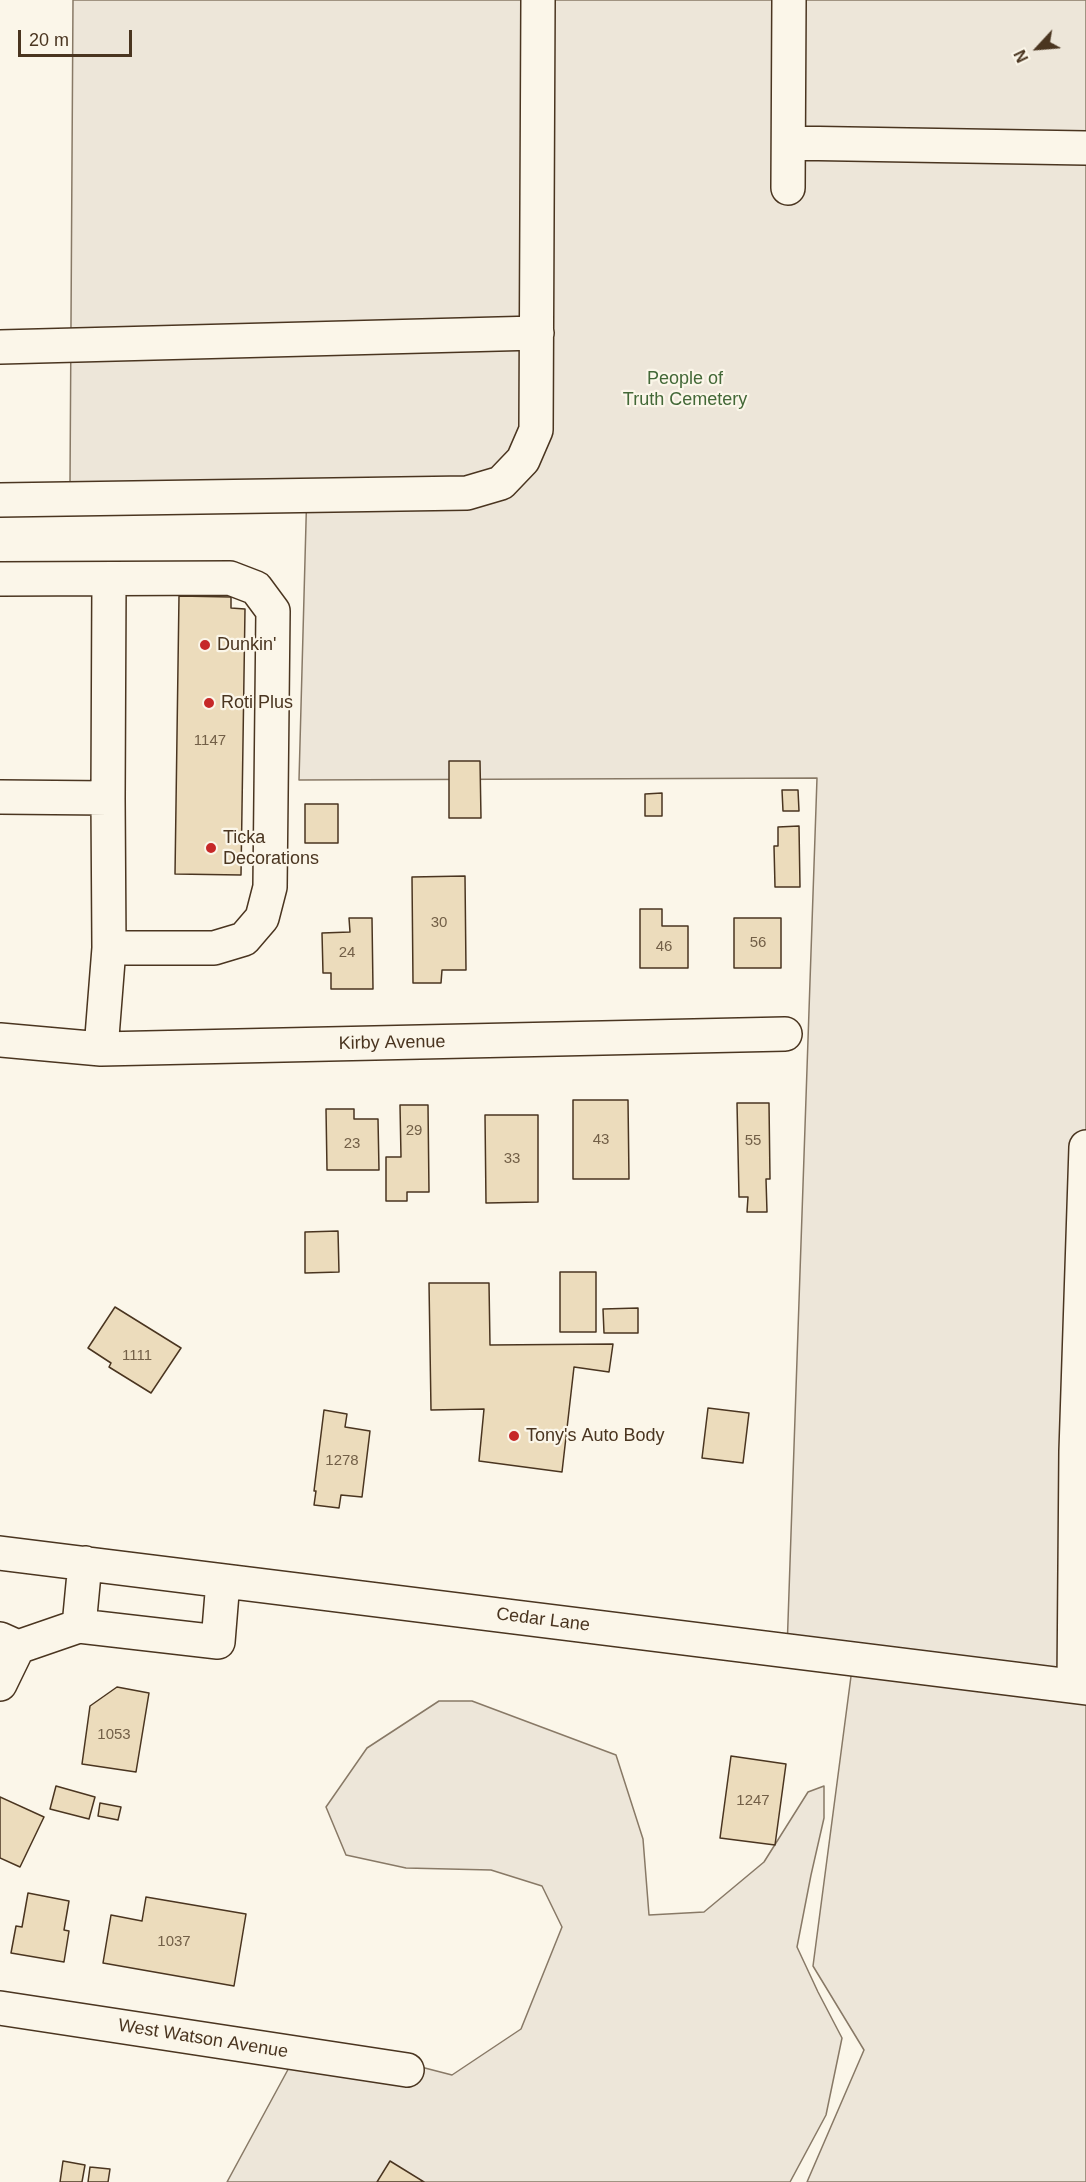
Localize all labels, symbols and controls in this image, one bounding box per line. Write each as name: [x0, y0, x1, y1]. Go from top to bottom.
scale bar: [21, 18, 135, 56]
north arrow: [1008, 18, 1068, 78]
text: 20 m: [29, 30, 69, 50]
text: N: [1011, 47, 1032, 65]
park label: People of Truth Cemetery: [623, 368, 747, 410]
place label: Dunkin': [217, 634, 276, 656]
marker: Dunkin': [198, 638, 212, 652]
place label: Roti Plus: [221, 692, 293, 714]
marker: Roti Plus: [202, 696, 216, 710]
house number: 1147: [194, 732, 226, 750]
place label: Ticka Decorations: [223, 827, 319, 870]
marker: Ticka Decorations: [204, 841, 218, 855]
house number: 30: [431, 914, 447, 932]
house number: 56: [750, 934, 766, 952]
house number: 46: [656, 938, 672, 956]
house number: 24: [339, 944, 355, 962]
street label: Kirby Avenue: [338, 1031, 446, 1055]
house number: 29: [406, 1122, 422, 1140]
house number: 43: [593, 1131, 609, 1149]
house number: 55: [745, 1132, 761, 1150]
house number: 23: [344, 1135, 360, 1153]
house number: 33: [504, 1150, 520, 1168]
house number: 1111: [122, 1347, 152, 1365]
place label: Tony's Auto Body: [526, 1425, 665, 1447]
marker: Tony's Auto Body: [507, 1429, 521, 1443]
house number: 1278: [325, 1452, 359, 1470]
street label: Cedar Lane: [495, 1604, 591, 1636]
house number: 1053: [97, 1726, 131, 1744]
house number: 1247: [736, 1792, 770, 1810]
house number: 1037: [157, 1933, 191, 1951]
street label: West Watson Avenue: [116, 2015, 290, 2063]

